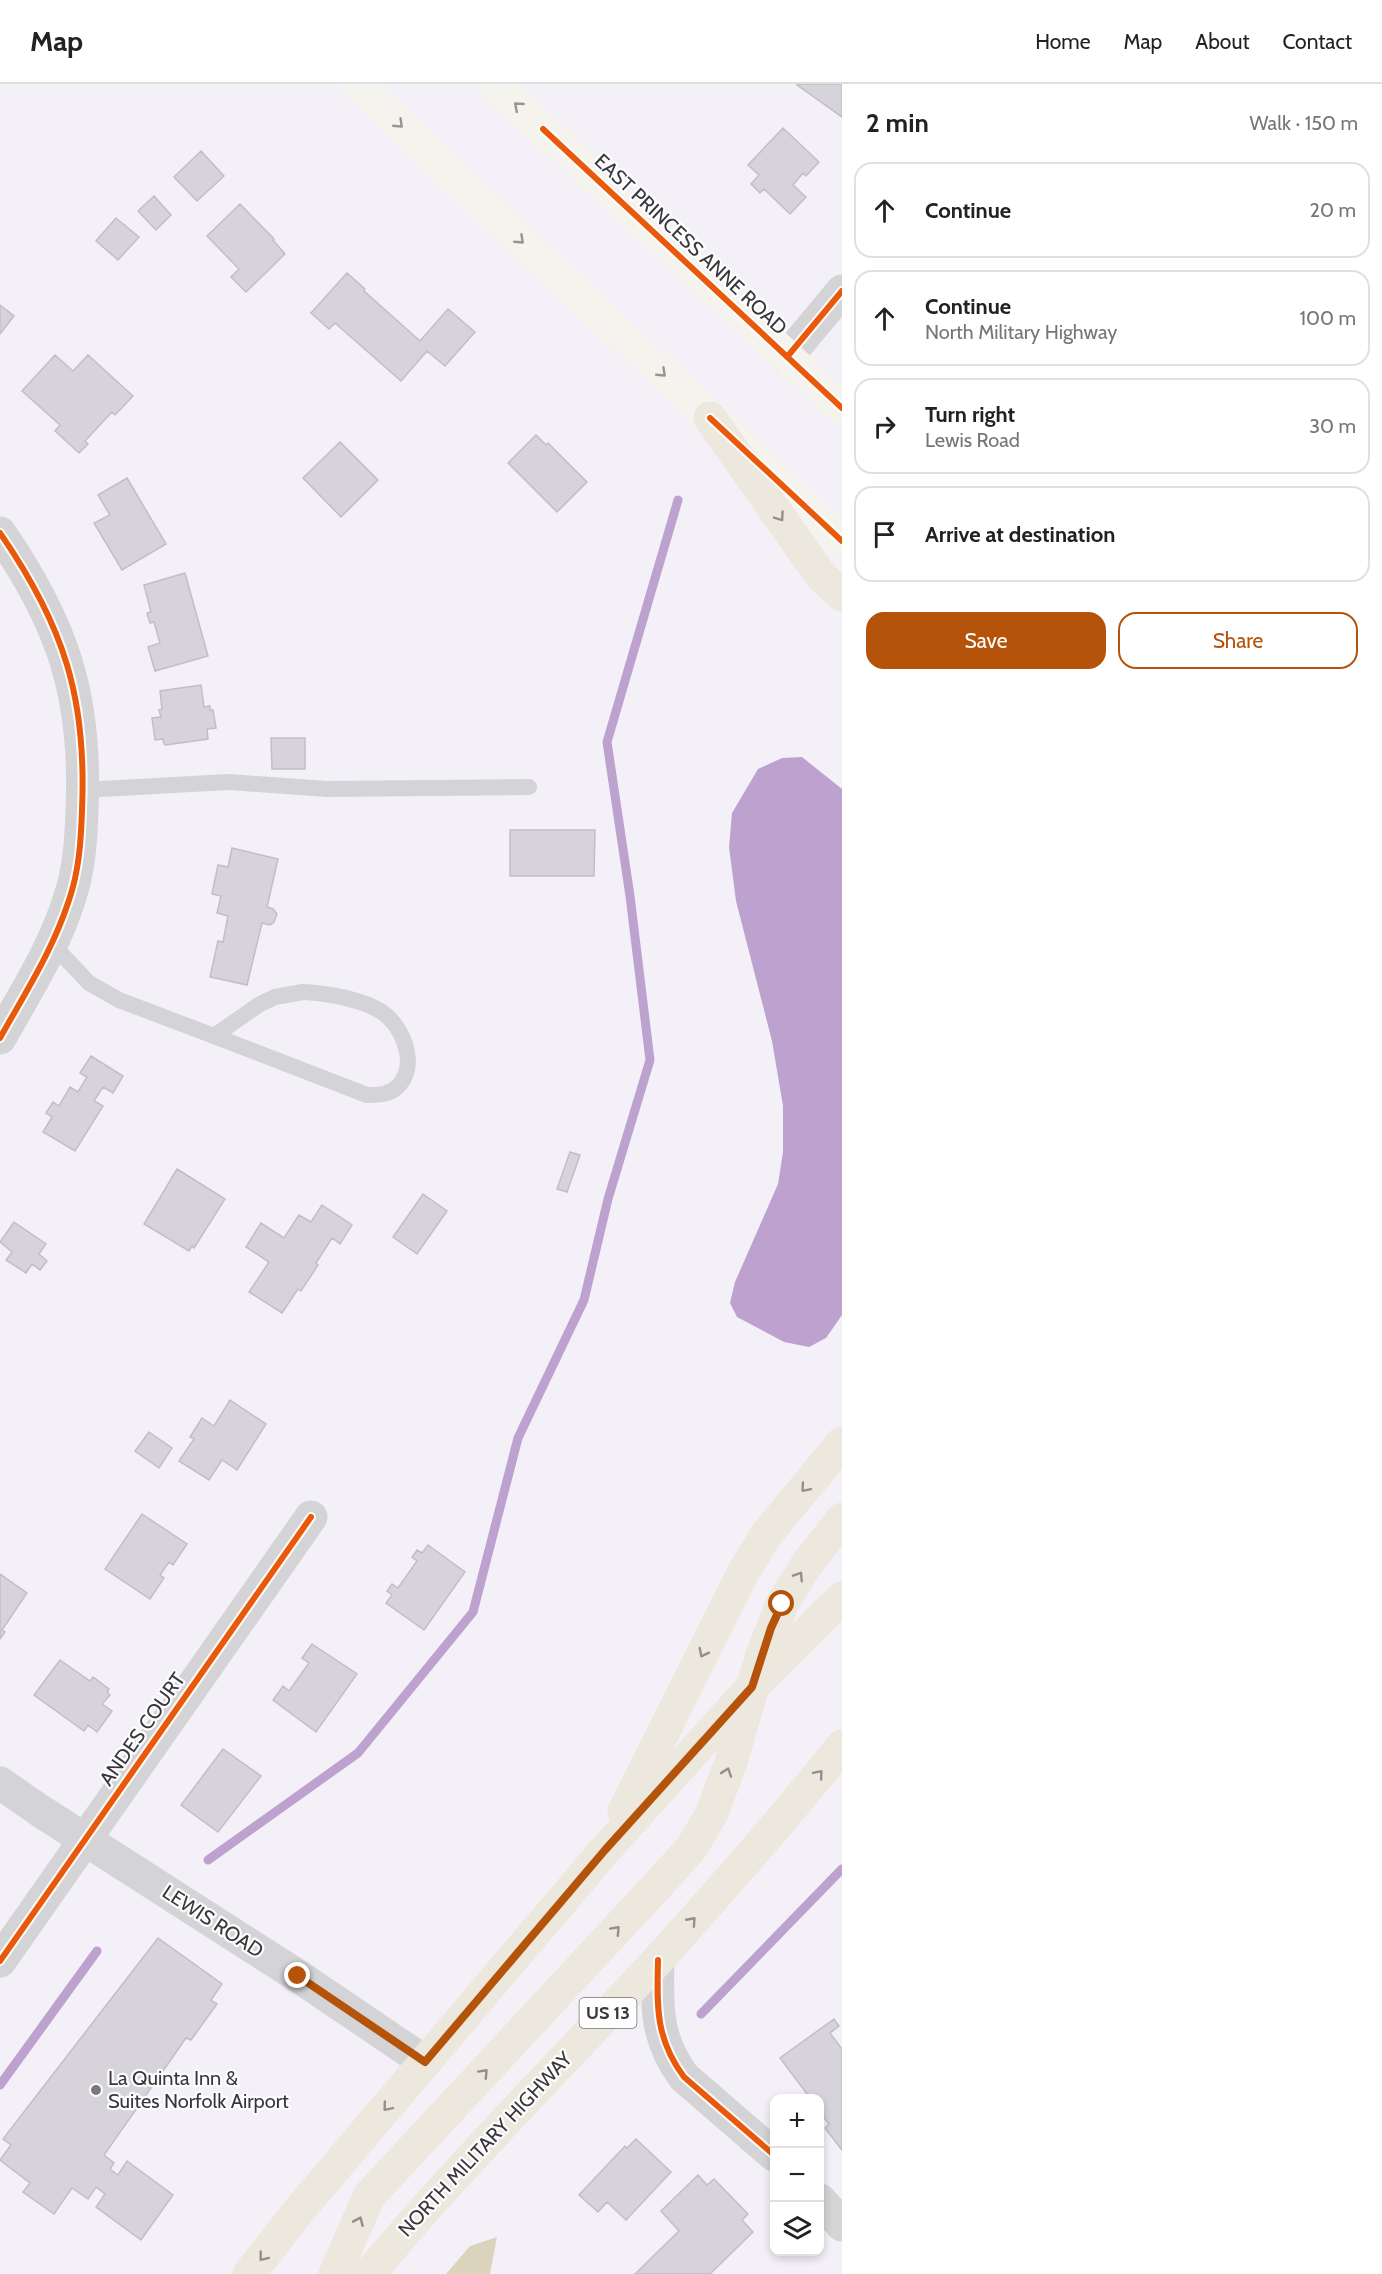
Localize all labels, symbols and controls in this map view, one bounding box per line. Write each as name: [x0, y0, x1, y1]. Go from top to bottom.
text: Map: [30, 24, 83, 58]
text: Home: [1035, 29, 1091, 54]
text: Map: [1124, 29, 1162, 54]
text: About: [1195, 29, 1249, 54]
text: Contact: [1282, 29, 1352, 54]
one-way arrow: [514, 102, 525, 113]
text: 2 min: [866, 107, 929, 139]
text: Walk · 150 m: [1250, 111, 1358, 135]
one-way arrow: [392, 117, 403, 128]
street label: EAST PRINCESS ANNE ROAD: [590, 148, 792, 340]
icon: ahead: [868, 194, 901, 227]
text: Continue: [925, 197, 1011, 224]
text: 20 m: [1310, 198, 1356, 222]
one-way arrow: [513, 233, 524, 244]
text: Continue: [925, 293, 1011, 320]
icon: ahead: [868, 302, 901, 335]
text: 100 m: [1300, 306, 1356, 330]
text: North Military Highway: [925, 320, 1117, 344]
one-way arrow: [656, 366, 666, 377]
text: Turn right: [925, 401, 1015, 428]
icon: right: [868, 410, 901, 443]
text: 30 m: [1309, 414, 1356, 438]
text: Lewis Road: [925, 428, 1020, 452]
one-way arrow: [773, 511, 784, 522]
icon: arrive: [868, 518, 901, 551]
text: Arrive at destination: [925, 521, 1115, 548]
button: Save: [866, 612, 1106, 669]
button: Share: [1118, 612, 1358, 669]
one-way arrow: [801, 1481, 812, 1492]
one-way arrow: [792, 1572, 803, 1583]
route start: [768, 1590, 794, 1616]
one-way arrow: [699, 1647, 711, 1658]
street label: ANDES COURT: [94, 1668, 190, 1790]
one-way arrow: [720, 1767, 733, 1778]
one-way arrow: [812, 1770, 823, 1781]
street label: LEWIS ROAD: [158, 1880, 268, 1962]
one-way arrow: [685, 1917, 696, 1928]
one-way arrow: [609, 1926, 620, 1937]
route end: [284, 1962, 310, 1988]
road number: US 13: [580, 1998, 636, 2028]
street label: NORTH MILITARY HIGHWAY: [393, 2046, 577, 2241]
place label: La Quinta Inn & Suites Norfolk Airport: [108, 2066, 289, 2113]
one-way arrow: [477, 2069, 488, 2079]
marker: La Quinta Inn & Suites Norfolk Airport: [89, 2083, 103, 2097]
map controls: [770, 2094, 824, 2256]
button: +: [770, 2094, 824, 2148]
one-way arrow: [383, 2100, 394, 2111]
button: −: [770, 2148, 824, 2202]
button: layers: [770, 2202, 824, 2256]
one-way arrow: [351, 2216, 363, 2227]
one-way arrow: [259, 2250, 270, 2261]

